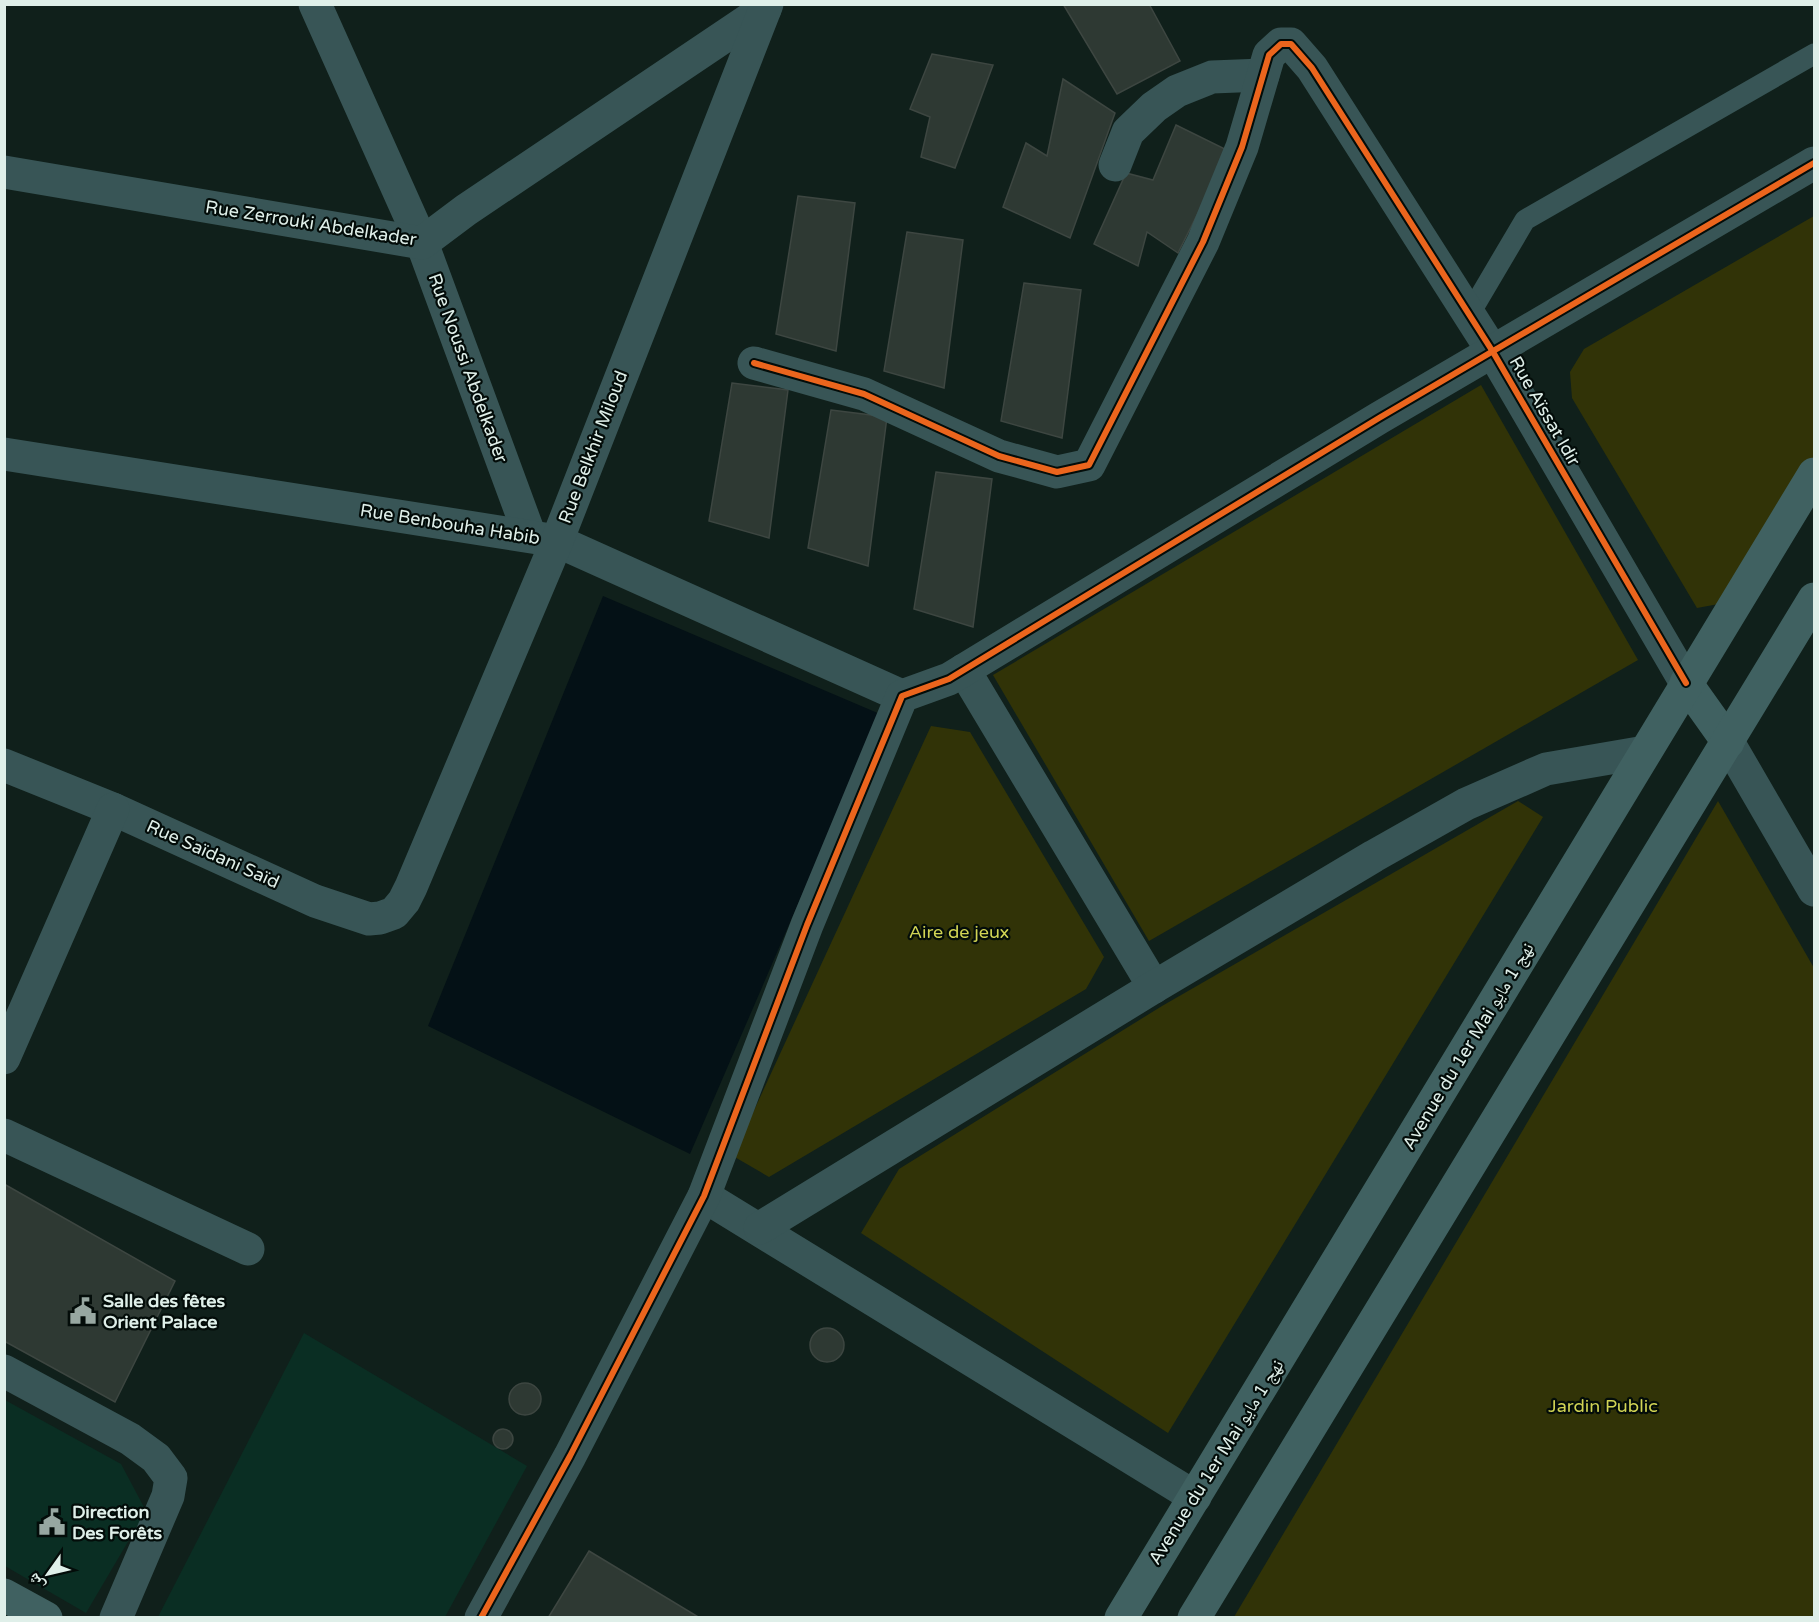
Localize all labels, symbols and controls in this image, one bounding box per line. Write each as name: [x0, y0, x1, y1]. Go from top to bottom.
street label: Rue Zerrouki Abdelkader: [204, 195, 418, 251]
street label: Rue Noussi Abdelkader: [423, 270, 513, 466]
street label: Rue Aïssat Idir: [1505, 352, 1585, 470]
street label: Rue Belkhir Miloud: [554, 367, 632, 527]
street label: Rue Benbouha Habib: [358, 499, 542, 549]
street label: Rue Saïdani Saïd: [143, 815, 283, 893]
park label: Aire de jeux: [909, 921, 1009, 943]
street label: Avenue du 1er Mai نهج 1 مايو: [1397, 938, 1540, 1154]
place label: Salle des fêtes Orient Palace: [103, 1290, 225, 1333]
public building icon: Salle des fêtes Orient Palace: [68, 1296, 98, 1326]
street label: Avenue du 1er Mai نهج 1 مايو: [1144, 1355, 1289, 1569]
park label: Jardin Public: [1548, 1395, 1658, 1417]
place label: Direction Des Forêts: [72, 1501, 163, 1544]
public building icon: Direction Des Forêts: [37, 1507, 67, 1537]
north arrow: [18, 1544, 78, 1604]
text: ش: [23, 1569, 49, 1594]

